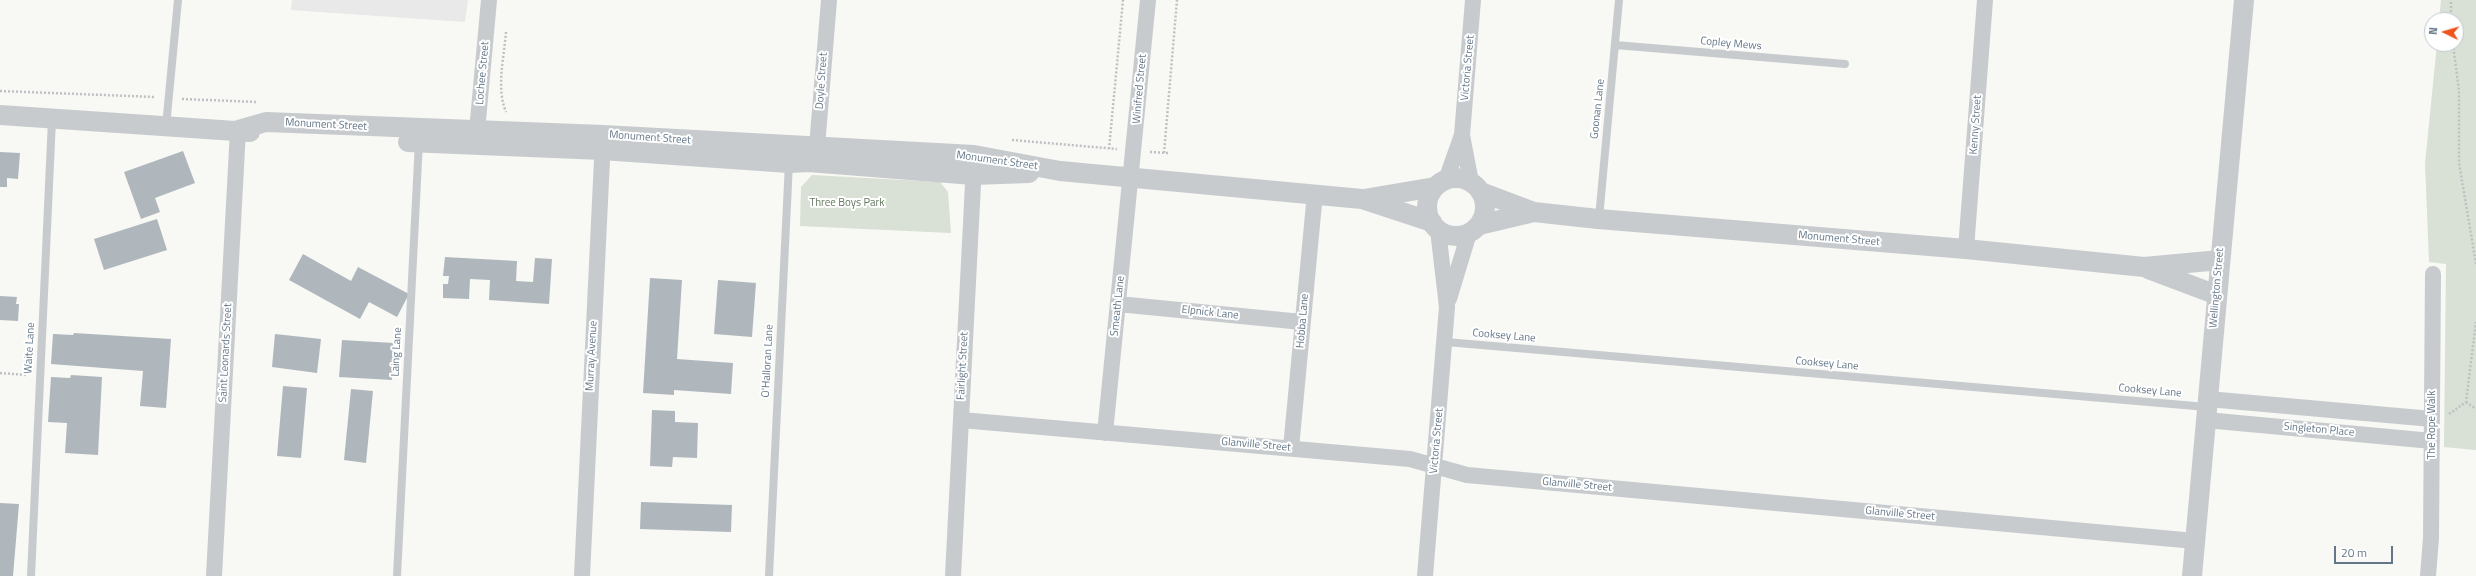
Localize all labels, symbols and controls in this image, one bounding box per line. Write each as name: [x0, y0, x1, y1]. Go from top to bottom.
north arrow: [2424, 12, 2464, 52]
text: N: [2425, 27, 2441, 36]
street label: Victoria Street: [1459, 35, 1477, 101]
street label: Copley Mews: [1700, 35, 1762, 53]
street label: Lochee Street: [474, 41, 492, 105]
street label: Doyle Street: [813, 52, 831, 110]
street label: Winifred Street: [1130, 54, 1150, 124]
street label: Goonan Lane: [1588, 78, 1608, 140]
street label: Kenny Street: [1967, 95, 1985, 155]
street label: Monument Street: [285, 116, 367, 134]
street label: Monument Street: [609, 129, 691, 147]
street label: Monument Street: [955, 149, 1039, 173]
park label: Three Boys Park: [809, 196, 885, 210]
street label: Monument Street: [1798, 229, 1880, 249]
street label: Wellington Street: [2207, 247, 2227, 329]
street label: Smeath Lane: [1108, 275, 1128, 337]
street label: Hobba Lane: [1294, 293, 1312, 349]
street label: Saint Leonards Street: [217, 303, 235, 403]
street label: Elpnick Lane: [1181, 303, 1239, 323]
street label: Murray Avenue: [584, 321, 600, 391]
street label: Waite Lane: [22, 322, 38, 374]
street label: O'Halloran Lane: [759, 324, 777, 398]
street label: Laing Lane: [389, 327, 405, 377]
street label: Cooksey Lane: [1472, 327, 1536, 345]
street label: Fairlight Street: [955, 332, 971, 400]
street label: Cooksey Lane: [1795, 355, 1859, 373]
street label: Cooksey Lane: [2118, 382, 2182, 400]
street label: The Rope Walk: [2425, 391, 2439, 459]
street label: Victoria Street: [1428, 408, 1446, 474]
street label: Singleton Place: [2283, 420, 2355, 440]
street label: Glanville Street: [1221, 435, 1291, 455]
street label: Glanville Street: [1542, 475, 1612, 495]
street label: Glanville Street: [1865, 504, 1935, 524]
scale bar: [2336, 538, 2395, 564]
text: 20 m: [2341, 543, 2367, 562]

